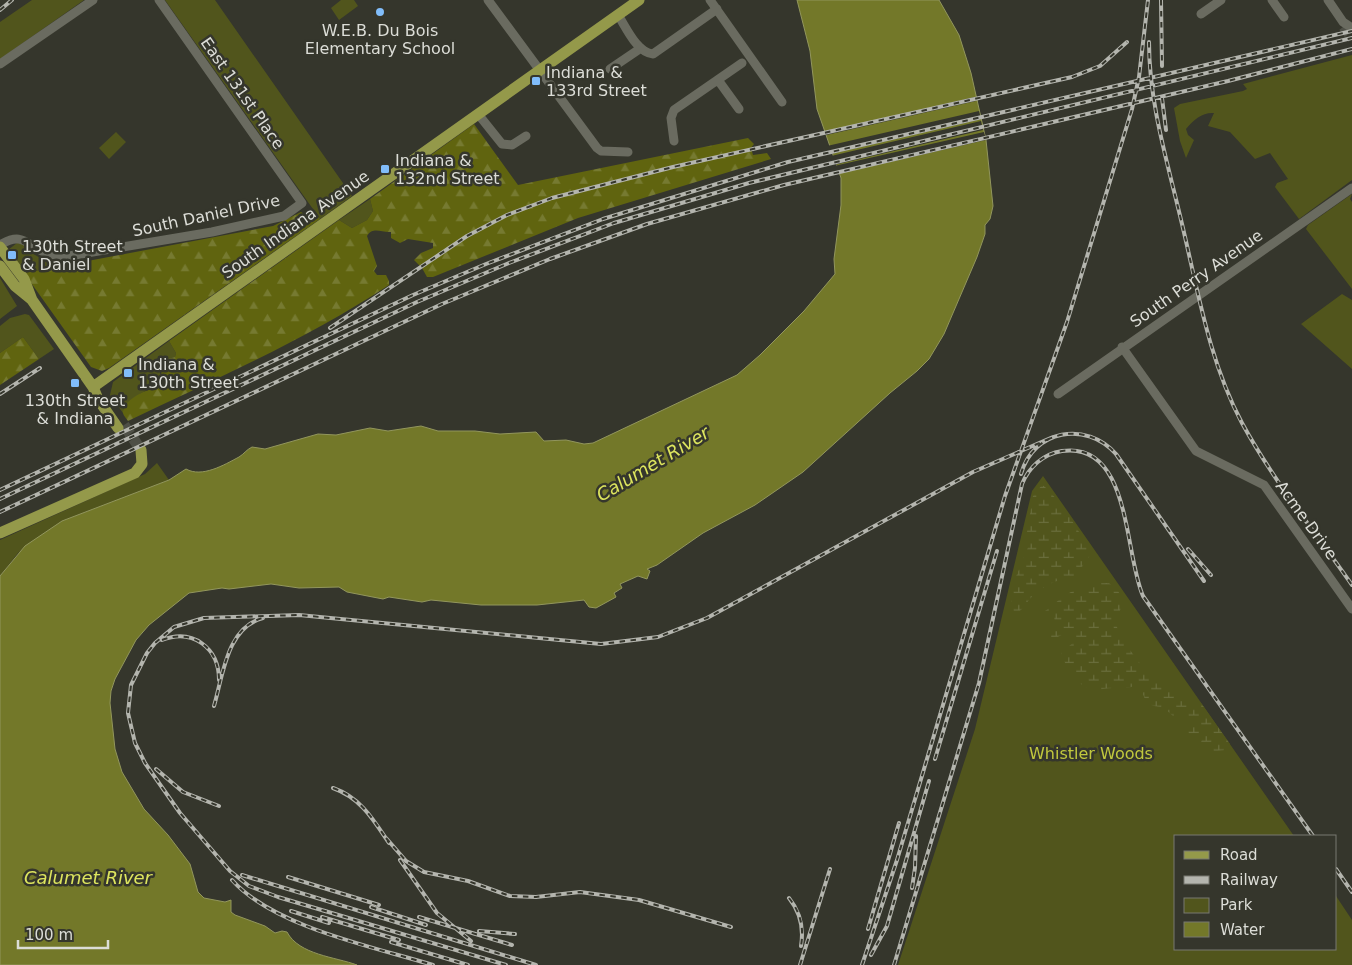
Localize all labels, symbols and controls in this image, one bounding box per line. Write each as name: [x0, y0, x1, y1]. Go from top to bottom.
marker: W.E.B. Du Bois Elementary School: [374, 6, 386, 18]
place label: W.E.B. Du Bois Elementary School: [305, 21, 455, 58]
street label: East 131st Place: [197, 34, 288, 153]
place label: Indiana & 133rd Street: [546, 63, 647, 100]
marker: Indiana & 133rd Street: [530, 75, 542, 87]
place label: Indiana & 132nd Street: [395, 151, 500, 188]
marker: Indiana & 132nd Street: [379, 163, 391, 175]
street label: South Indiana Avenue: [218, 166, 373, 282]
street label: South Daniel Drive: [131, 191, 282, 240]
street label: South Perry Avenue: [1126, 225, 1266, 331]
place label: 130th Street & Daniel: [22, 237, 123, 274]
marker: 130th Street & Daniel: [6, 249, 18, 261]
place label: Indiana & 130th Street: [138, 355, 239, 392]
marker: Indiana & 130th Street: [122, 367, 134, 379]
marker: 130th Street & Indiana: [69, 377, 81, 389]
place label: 130th Street & Indiana: [25, 391, 125, 428]
water label: Calumet River: [592, 421, 714, 506]
street label: Acme Drive: [1272, 477, 1342, 563]
park label: Whistler Woods: [1029, 744, 1153, 763]
legend: [1174, 835, 1337, 950]
text: Road: [1220, 846, 1258, 864]
water label: Calumet River: [24, 867, 154, 888]
text: Railway: [1220, 871, 1278, 889]
text: Park: [1220, 896, 1253, 914]
scale bar: [18, 918, 108, 950]
text: Water: [1220, 921, 1265, 939]
text: 100 m: [25, 926, 73, 944]

